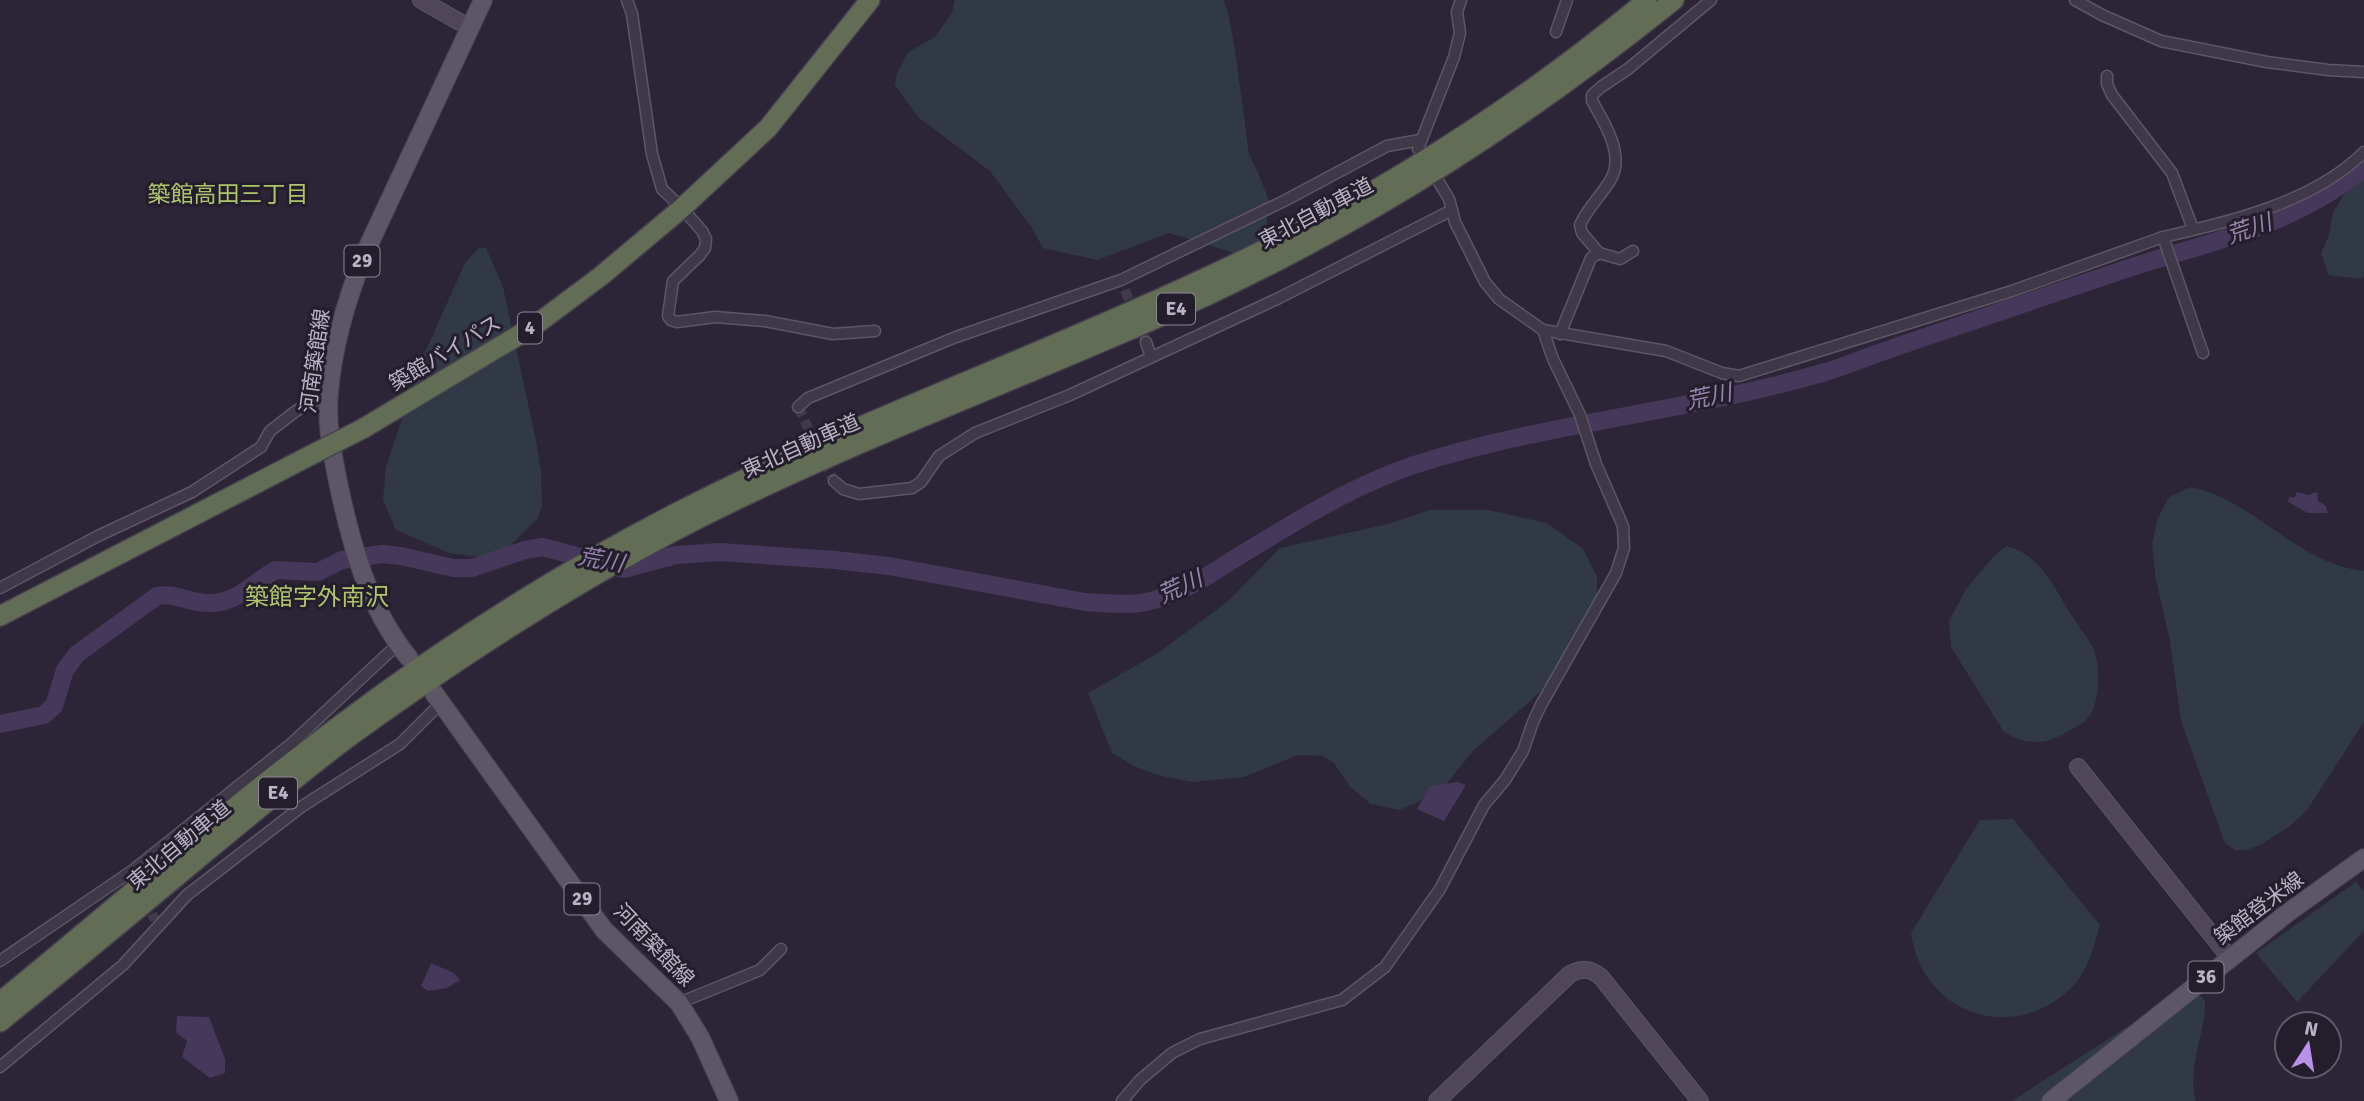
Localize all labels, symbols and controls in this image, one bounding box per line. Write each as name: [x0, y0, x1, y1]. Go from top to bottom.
street label: 東北自動車道: [1254, 172, 1378, 254]
district label: 築館高田三丁目: [148, 180, 309, 209]
water label: 荒川: [2223, 207, 2278, 250]
road number: 29: [344, 246, 380, 276]
road number: E4: [1157, 294, 1195, 324]
street label: 河南築館線: [295, 307, 335, 415]
street label: 築館バイパス: [384, 310, 506, 396]
road number: 4: [518, 312, 542, 344]
water label: 荒川: [1683, 377, 1737, 416]
street label: 東北自動車道: [738, 408, 864, 484]
water label: 荒川: [576, 542, 629, 579]
water label: 荒川: [1153, 563, 1210, 610]
district label: 築館字外南沢: [245, 582, 389, 612]
road number: E4: [259, 778, 297, 808]
street label: 東北自動車道: [122, 795, 236, 895]
street label: 築館登米線: [2209, 866, 2309, 950]
road number: 29: [564, 884, 600, 914]
street label: 河南築館線: [608, 898, 700, 992]
road number: 36: [2188, 962, 2224, 993]
north arrow: [2273, 1010, 2343, 1080]
text: N: [2302, 1016, 2320, 1042]

